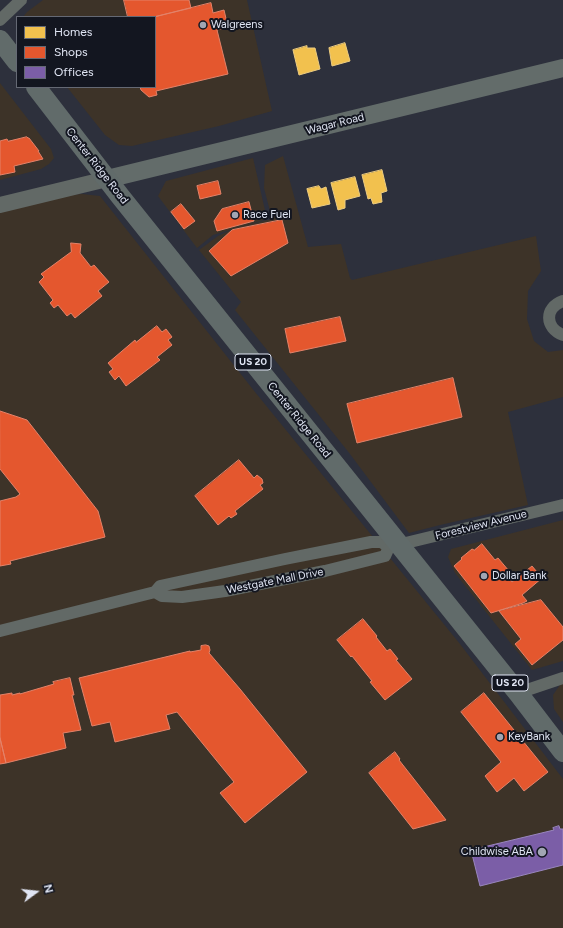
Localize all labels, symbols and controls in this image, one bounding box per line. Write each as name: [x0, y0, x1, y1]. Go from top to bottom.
legend: [16, 16, 156, 88]
place label: Walgreens: [211, 18, 263, 32]
marker: Walgreens: [198, 20, 208, 30]
text: Homes: [54, 25, 92, 39]
text: Shops: [54, 45, 88, 59]
text: Offices: [54, 65, 94, 79]
street label: Wagar Road: [305, 110, 365, 138]
street label: Center Ridge Road: [63, 125, 131, 207]
place label: Race Fuel: [243, 208, 291, 222]
marker: Race Fuel: [230, 210, 240, 220]
road number: US 20: [235, 354, 271, 370]
street label: Center Ridge Road: [265, 380, 333, 460]
street label: Forestview Avenue: [434, 507, 528, 543]
street label: Westgate Mall Drive: [226, 565, 324, 597]
place label: Dollar Bank: [492, 569, 547, 583]
marker: Dollar Bank: [479, 571, 489, 581]
road number: US 20: [492, 675, 528, 691]
place label: KeyBank: [508, 730, 550, 744]
marker: KeyBank: [495, 732, 505, 742]
place label: Childwise ABA: [461, 845, 533, 859]
marker: Childwise ABA: [536, 846, 548, 858]
north arrow: [16, 872, 56, 912]
text: N: [41, 883, 55, 895]

